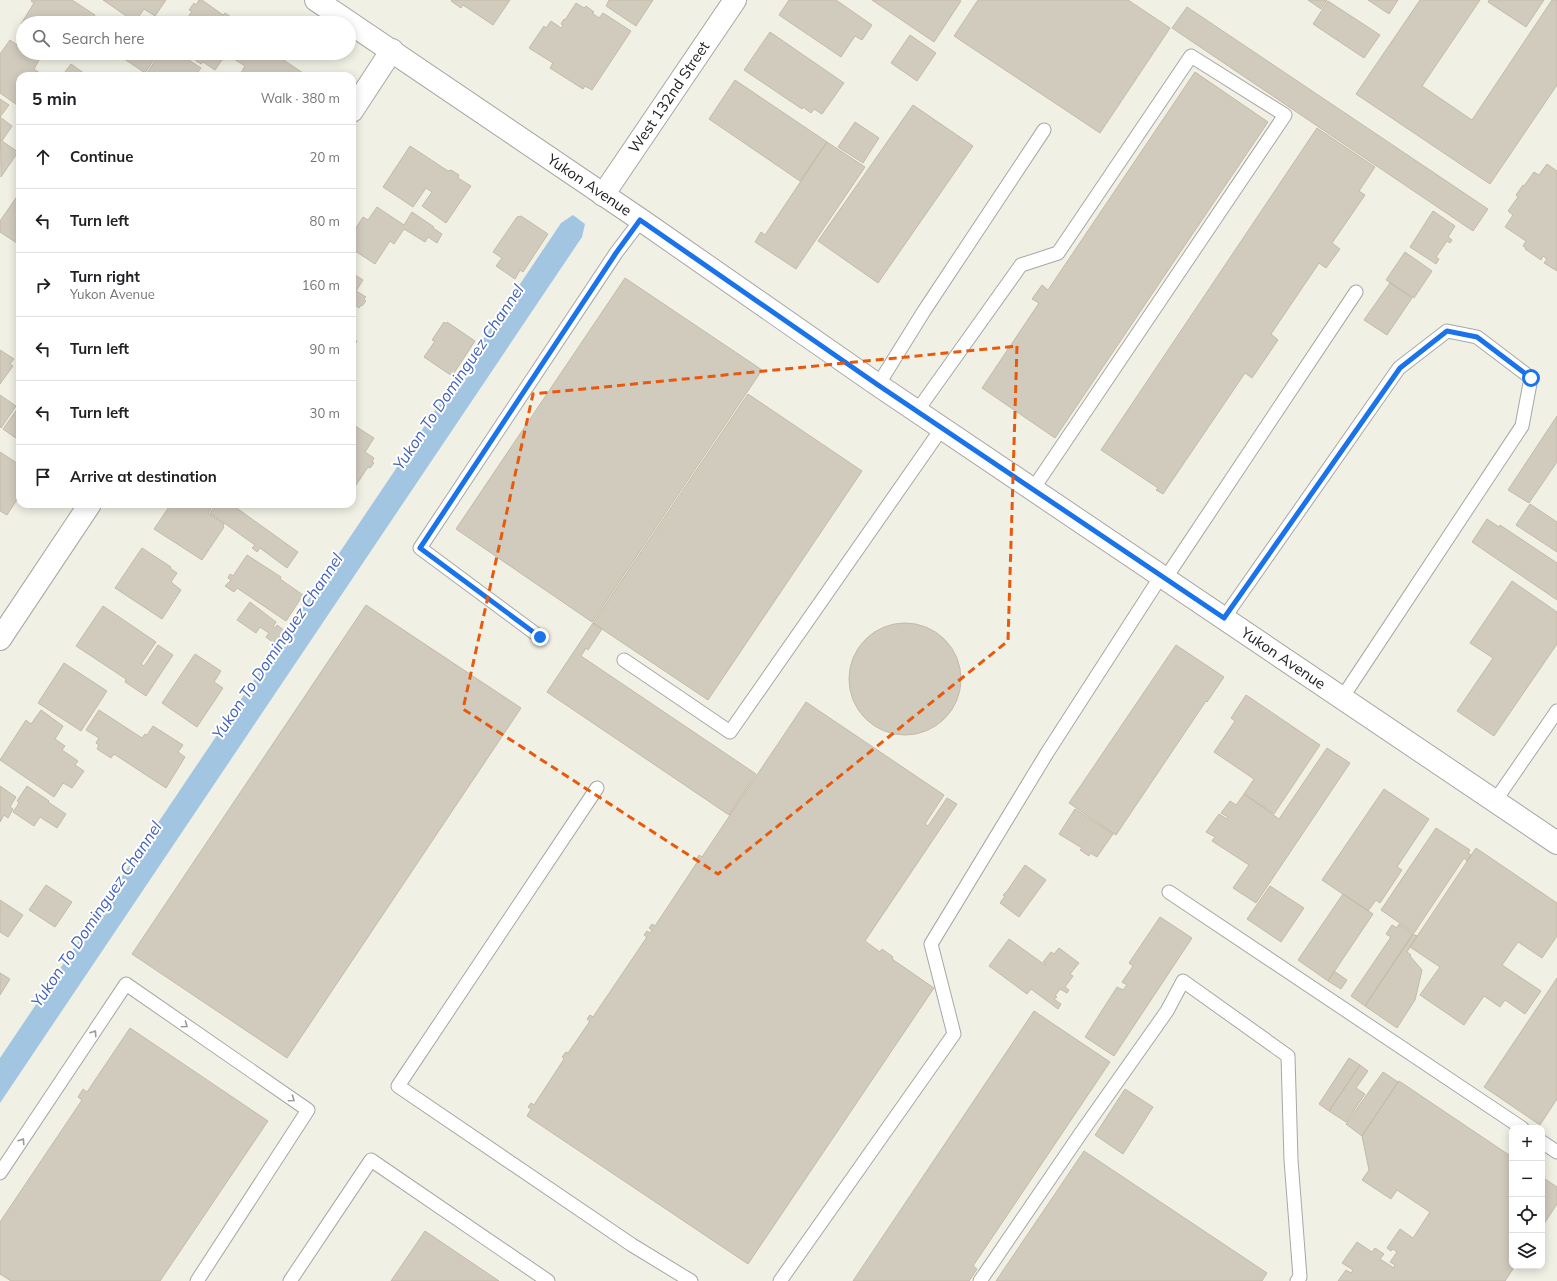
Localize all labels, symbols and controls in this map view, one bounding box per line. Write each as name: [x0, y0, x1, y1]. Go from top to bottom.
search box: [16, 16, 356, 60]
icon: search: [30, 27, 52, 49]
text: Search here: [62, 29, 144, 48]
street label: West 132nd Street: [624, 37, 713, 157]
text: 5 min: [32, 88, 77, 109]
text: Walk · 380 m: [261, 90, 340, 106]
icon: ahead: [32, 146, 54, 168]
text: Continue: [70, 147, 133, 166]
text: 20 m: [310, 149, 340, 165]
street label: Yukon Avenue: [543, 149, 635, 220]
icon: left: [32, 210, 54, 232]
text: Turn left: [70, 211, 129, 230]
text: 80 m: [310, 213, 340, 229]
text: Turn right: [70, 267, 140, 286]
icon: right: [32, 274, 54, 296]
text: 160 m: [302, 277, 340, 293]
water label: Yukon To Dominguez Channel: [388, 280, 528, 474]
text: Yukon Avenue: [70, 286, 155, 302]
icon: left: [32, 338, 54, 360]
text: Turn left: [70, 339, 129, 358]
text: 90 m: [310, 341, 340, 357]
route start: [1522, 369, 1540, 387]
icon: left: [32, 402, 54, 424]
text: Turn left: [70, 403, 129, 422]
text: 30 m: [310, 405, 340, 421]
icon: arrive: [32, 466, 54, 488]
text: Arrive at destination: [70, 467, 217, 486]
water label: Yukon To Dominguez Channel: [207, 549, 347, 743]
street label: Yukon Avenue: [1237, 622, 1329, 693]
route end: [531, 628, 549, 646]
water label: Yukon To Dominguez Channel: [26, 817, 166, 1011]
one-way arrow: [181, 1020, 188, 1028]
one-way arrow: [89, 1030, 96, 1037]
one-way arrow: [288, 1094, 295, 1102]
map controls: [1509, 1125, 1545, 1269]
button: +: [1509, 1125, 1545, 1161]
one-way arrow: [17, 1138, 24, 1145]
button: −: [1509, 1161, 1545, 1197]
button: locate: [1509, 1197, 1545, 1233]
button: layers: [1509, 1233, 1545, 1269]

